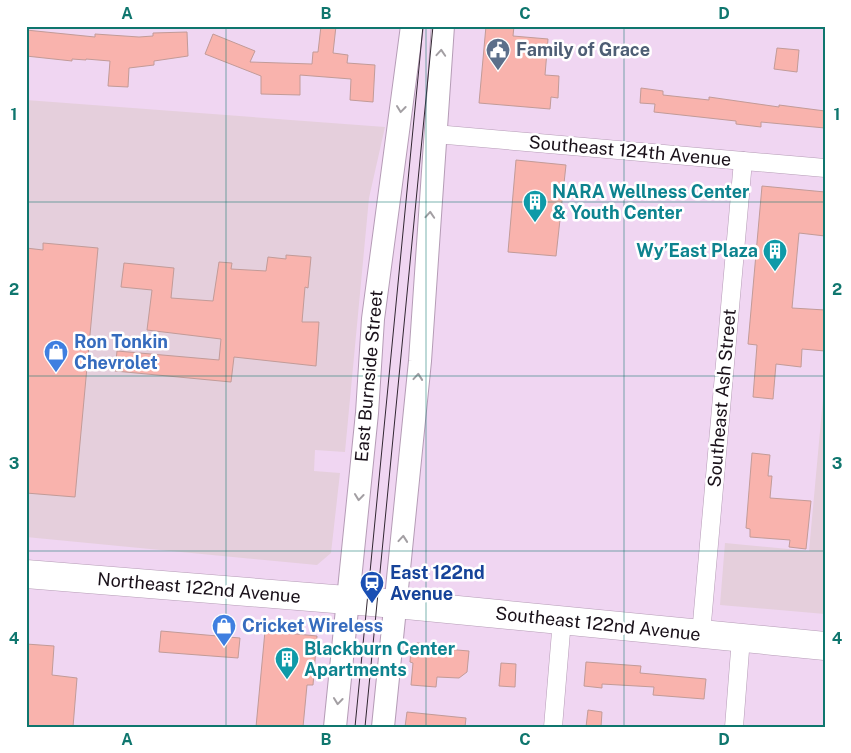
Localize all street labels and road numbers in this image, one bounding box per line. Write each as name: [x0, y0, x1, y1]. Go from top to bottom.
street label: Southeast 124th Avenue: [528, 131, 732, 170]
street label: East Burnside Street: [351, 289, 386, 463]
street label: Southeast Ash Street: [703, 308, 740, 488]
street label: Northeast 122nd Avenue: [96, 568, 302, 607]
street label: Southeast 122nd Avenue: [494, 602, 702, 645]

